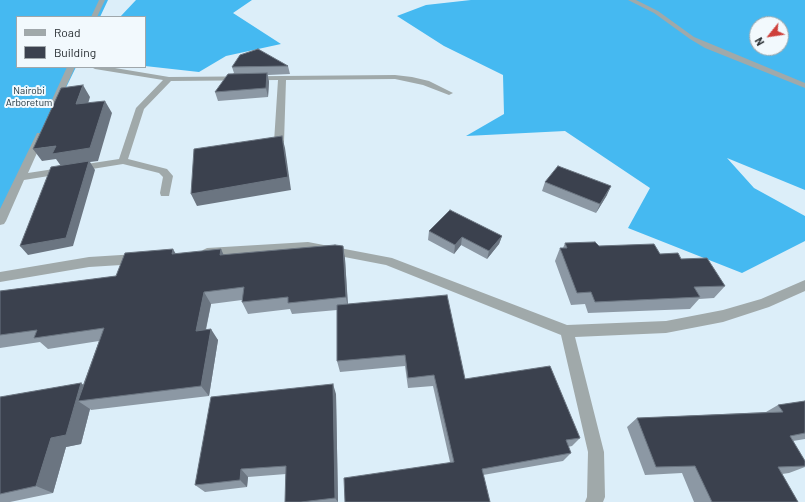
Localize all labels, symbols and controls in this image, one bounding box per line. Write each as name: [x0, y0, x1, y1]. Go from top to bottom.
legend: [16, 16, 146, 68]
north arrow: [749, 16, 789, 56]
text: Road: [54, 25, 81, 39]
text: N: [752, 35, 767, 48]
text: Building: [54, 45, 96, 59]
park label: Nairobi Arboretum: [6, 85, 52, 108]

